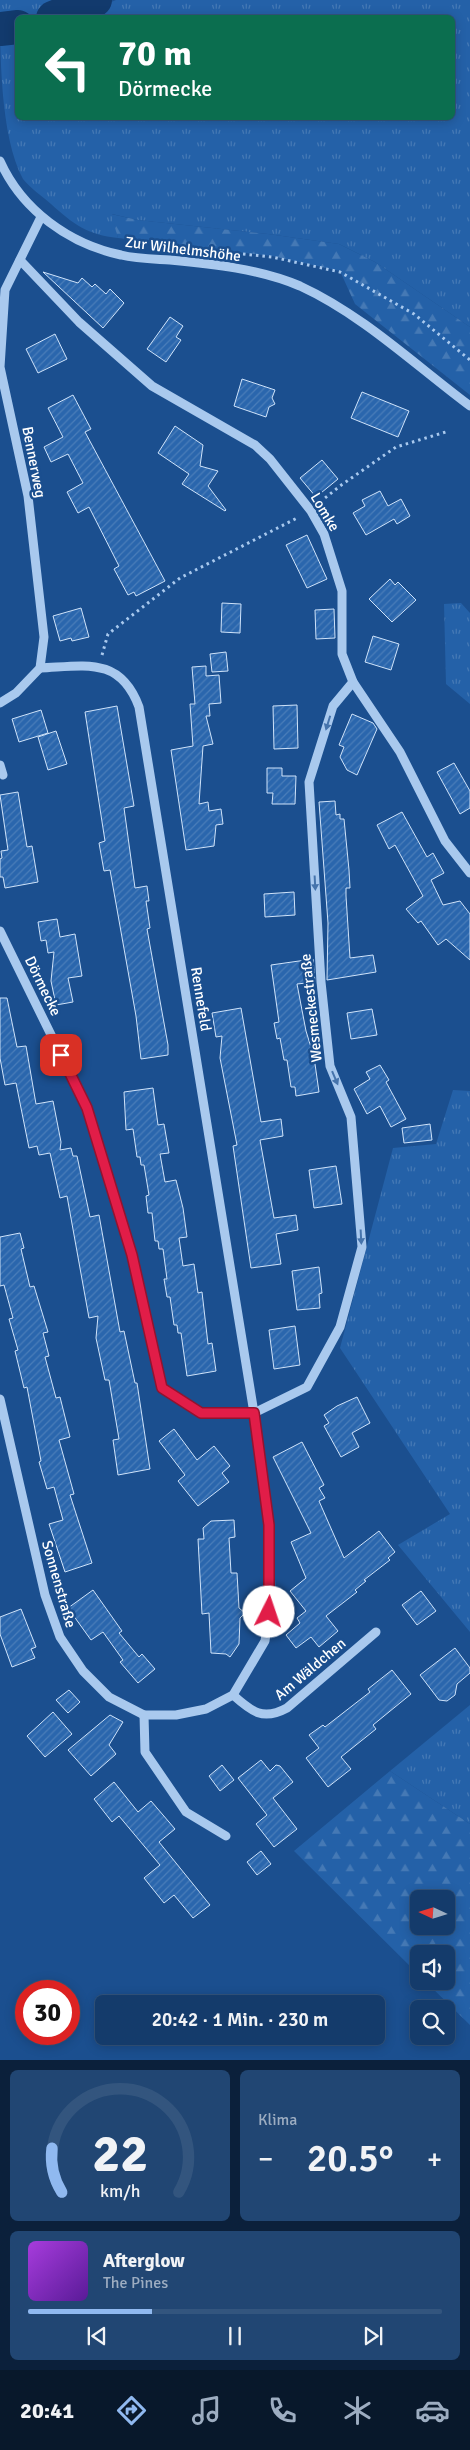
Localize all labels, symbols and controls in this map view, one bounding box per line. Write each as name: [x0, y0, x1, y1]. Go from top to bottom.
text: 70 m: [118, 32, 192, 75]
icon: left: [35, 35, 100, 100]
text: Dörmecke: [118, 75, 212, 102]
street label: Zur Wilhelmshöhe: [124, 233, 242, 265]
street label: Bennerweg: [18, 425, 50, 499]
street label: Lomke: [306, 489, 344, 535]
one-way arrow: [323, 716, 331, 731]
one-way arrow: [312, 875, 320, 891]
street label: Dörmecke: [21, 953, 65, 1019]
street label: Wesmeckestraße: [296, 953, 326, 1063]
street label: Rennefeld: [187, 966, 215, 1032]
pin: [40, 1034, 82, 1076]
icon: arrive: [47, 1041, 75, 1069]
one-way arrow: [332, 1071, 340, 1085]
one-way arrow: [358, 1229, 366, 1245]
street label: Sonnenstraße: [38, 1538, 80, 1630]
position arrow: [242, 1585, 294, 1637]
street label: Am Wäldchen: [271, 1634, 349, 1704]
north arrow: [410, 1890, 455, 1935]
map controls: [410, 1890, 455, 2045]
button: sound: [410, 1945, 455, 1990]
speed limit sign: 30: [15, 1980, 80, 2045]
button: search: [410, 2000, 455, 2045]
text: 20:42 · 1 Min. · 230 m: [152, 2008, 328, 2032]
text: Klima: [258, 2110, 297, 2130]
text: 22: [92, 2122, 148, 2186]
text: 20.5°: [307, 2135, 393, 2182]
text: −: [258, 2142, 273, 2176]
text: +: [427, 2142, 442, 2176]
text: km/h: [100, 2180, 140, 2202]
text: Afterglow: [103, 2249, 185, 2273]
text: The Pines: [103, 2273, 168, 2293]
icon: previous: [83, 2322, 111, 2350]
icon: pause: [221, 2322, 249, 2350]
icon: next: [359, 2322, 387, 2350]
icon: directions: [114, 2393, 149, 2428]
icon: music: [189, 2393, 224, 2428]
icon: phone: [265, 2393, 300, 2428]
icon: climate: [340, 2393, 375, 2428]
icon: car: [415, 2393, 450, 2428]
text: 20:41: [20, 2397, 74, 2424]

